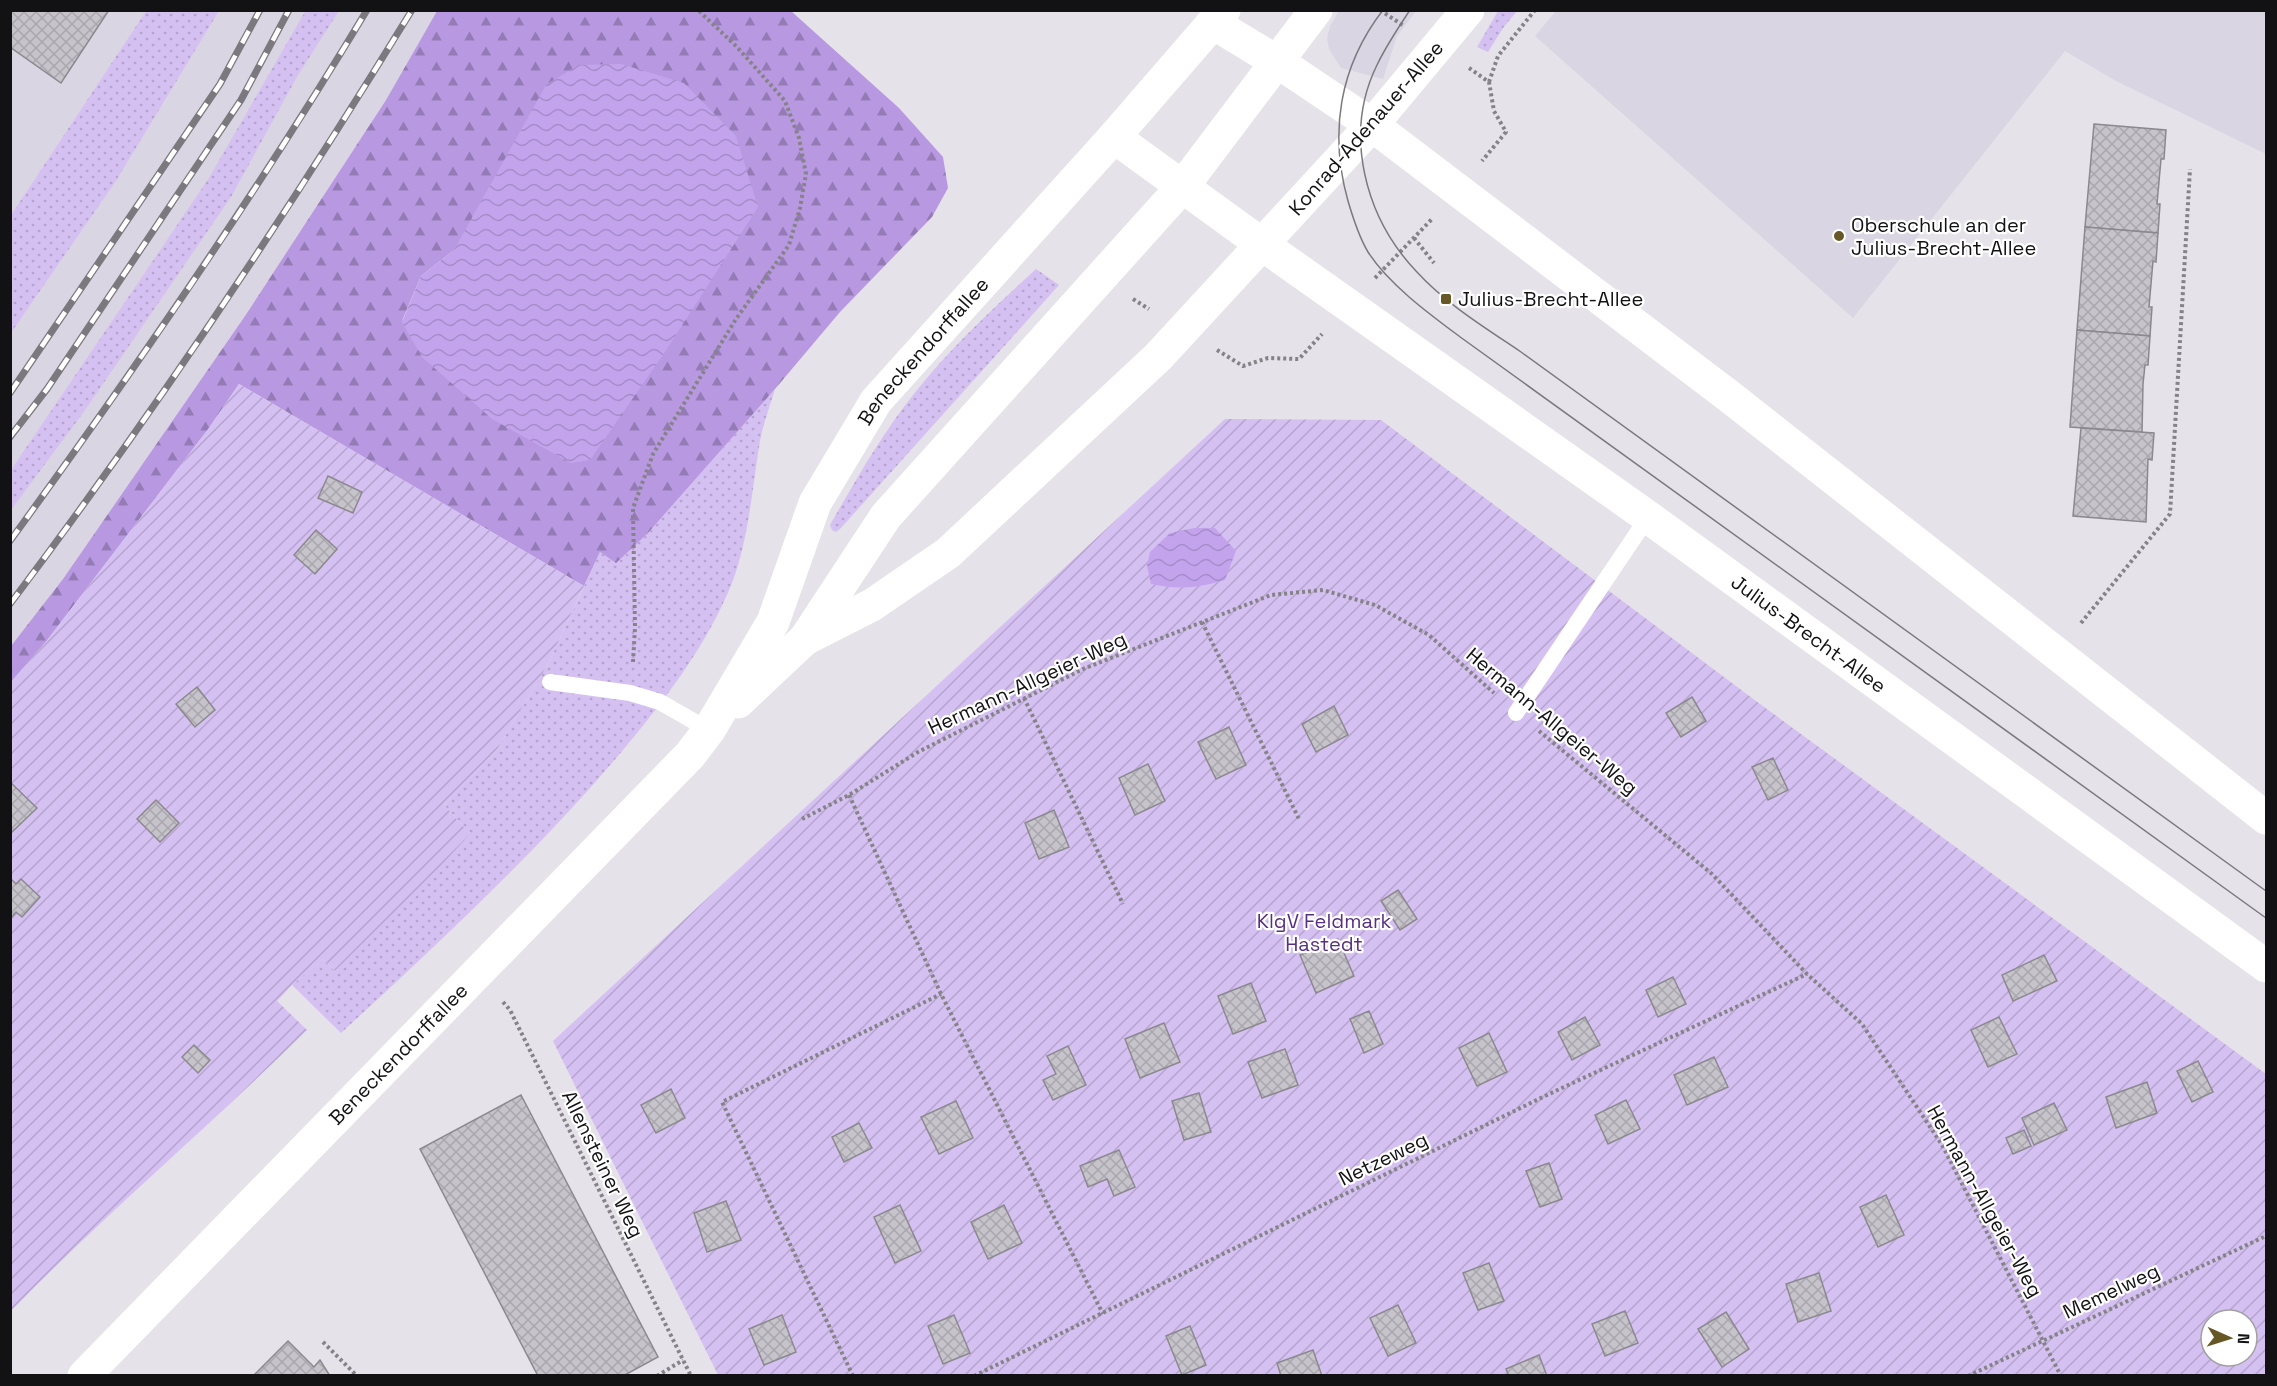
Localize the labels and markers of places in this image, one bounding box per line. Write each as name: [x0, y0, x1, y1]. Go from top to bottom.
place label: Oberschule an der Julius-Brecht-Allee: [1851, 212, 2036, 261]
marker: Oberschule an der Julius-Brecht-Allee: [1832, 229, 1846, 243]
place label: Julius-Brecht-Allee: [1458, 286, 1643, 312]
marker: Julius-Brecht-Allee: [1439, 292, 1453, 306]

